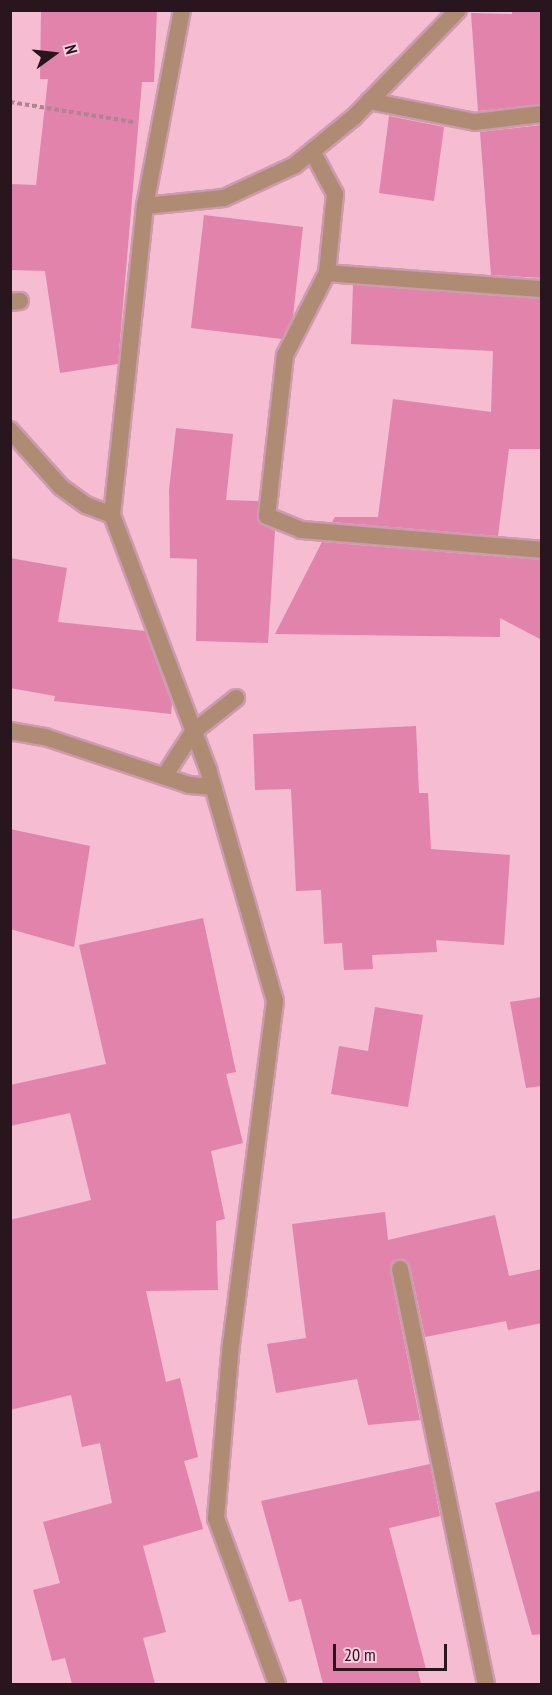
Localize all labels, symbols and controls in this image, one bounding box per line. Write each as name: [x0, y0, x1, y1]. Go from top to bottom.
north arrow: [24, 24, 84, 84]
text: N: [61, 43, 82, 56]
scale bar: [336, 1632, 450, 1670]
text: 20 m: [344, 1643, 376, 1666]

